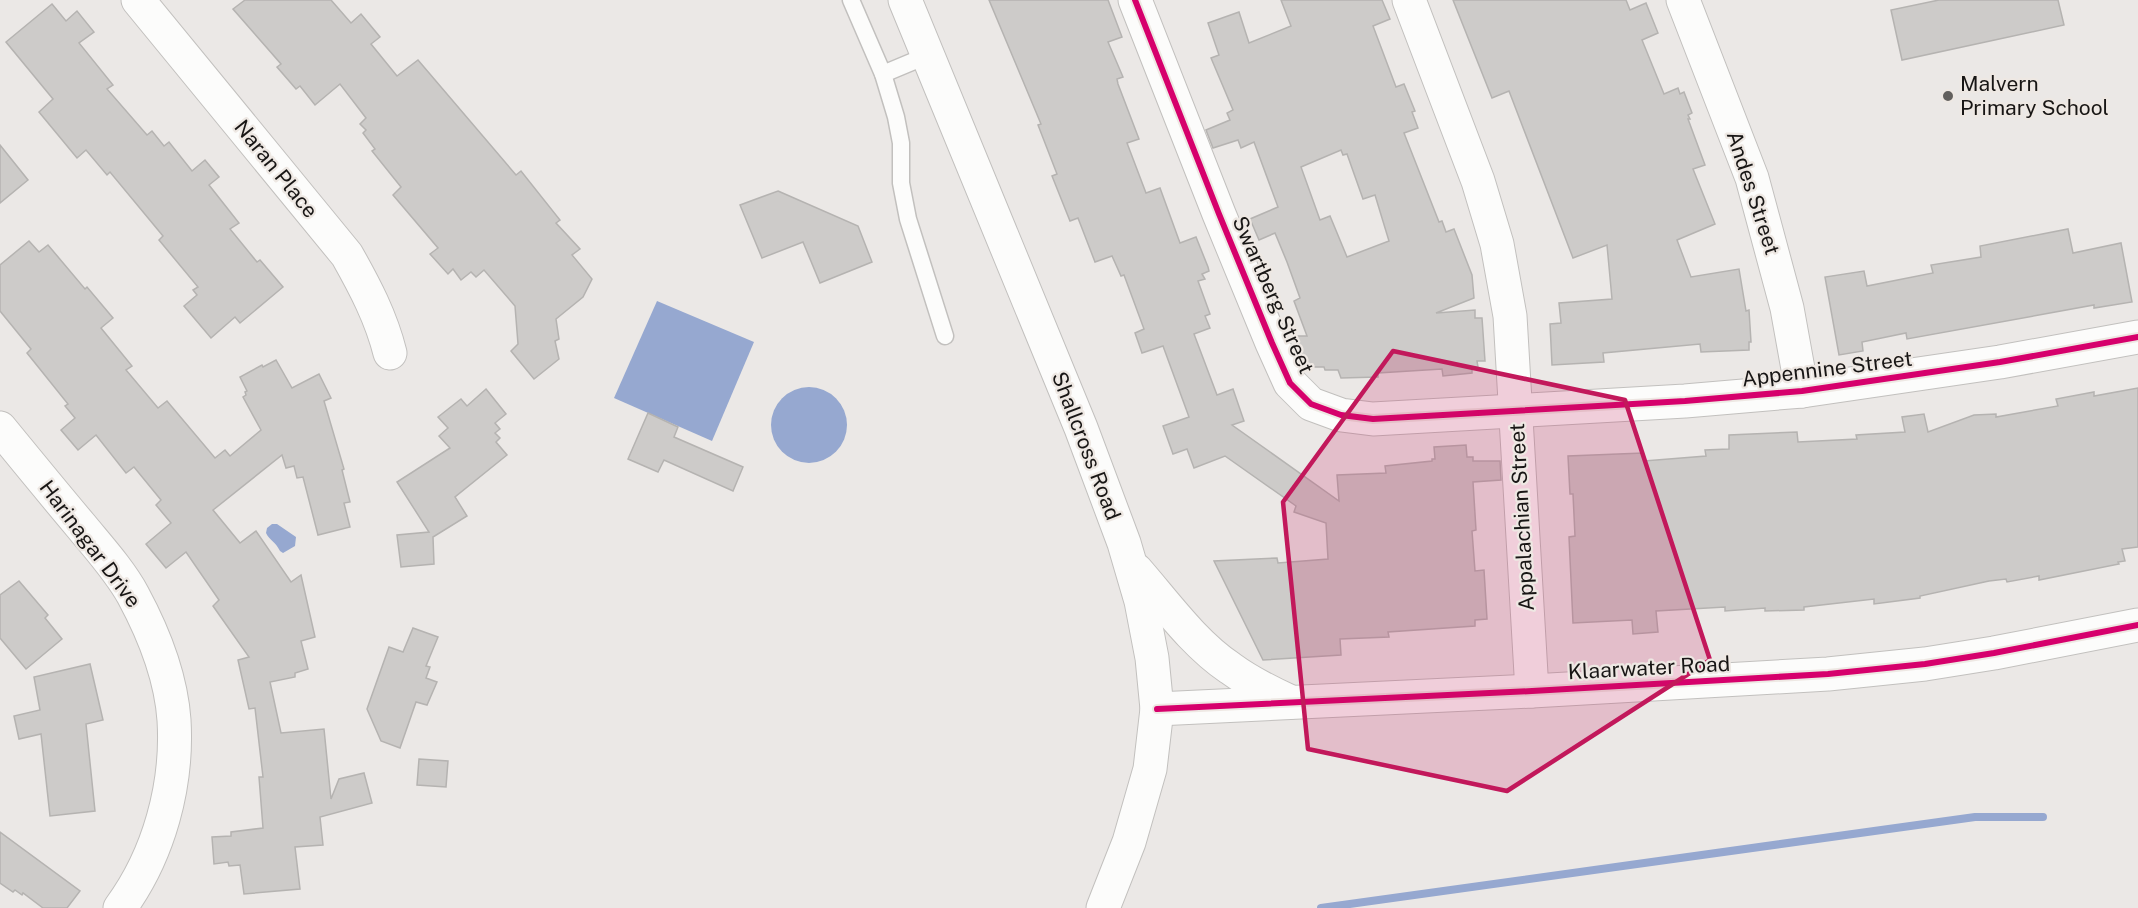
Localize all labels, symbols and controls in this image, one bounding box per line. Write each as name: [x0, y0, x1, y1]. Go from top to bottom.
place label: Malvern Primary School: [1960, 71, 2109, 120]
marker: Malvern Primary School: [1941, 89, 1955, 103]
street label: Naran Place: [229, 115, 323, 223]
street label: Andes Street: [1722, 128, 1785, 258]
street label: Swartberg Street: [1227, 212, 1319, 377]
street label: Appennine Street: [1740, 346, 1914, 391]
street label: Shallcross Road: [1047, 368, 1126, 523]
street label: Appalachian Street: [1504, 422, 1539, 612]
street label: Harinagar Drive: [34, 475, 146, 612]
street label: Klaarwater Road: [1567, 651, 1731, 684]

